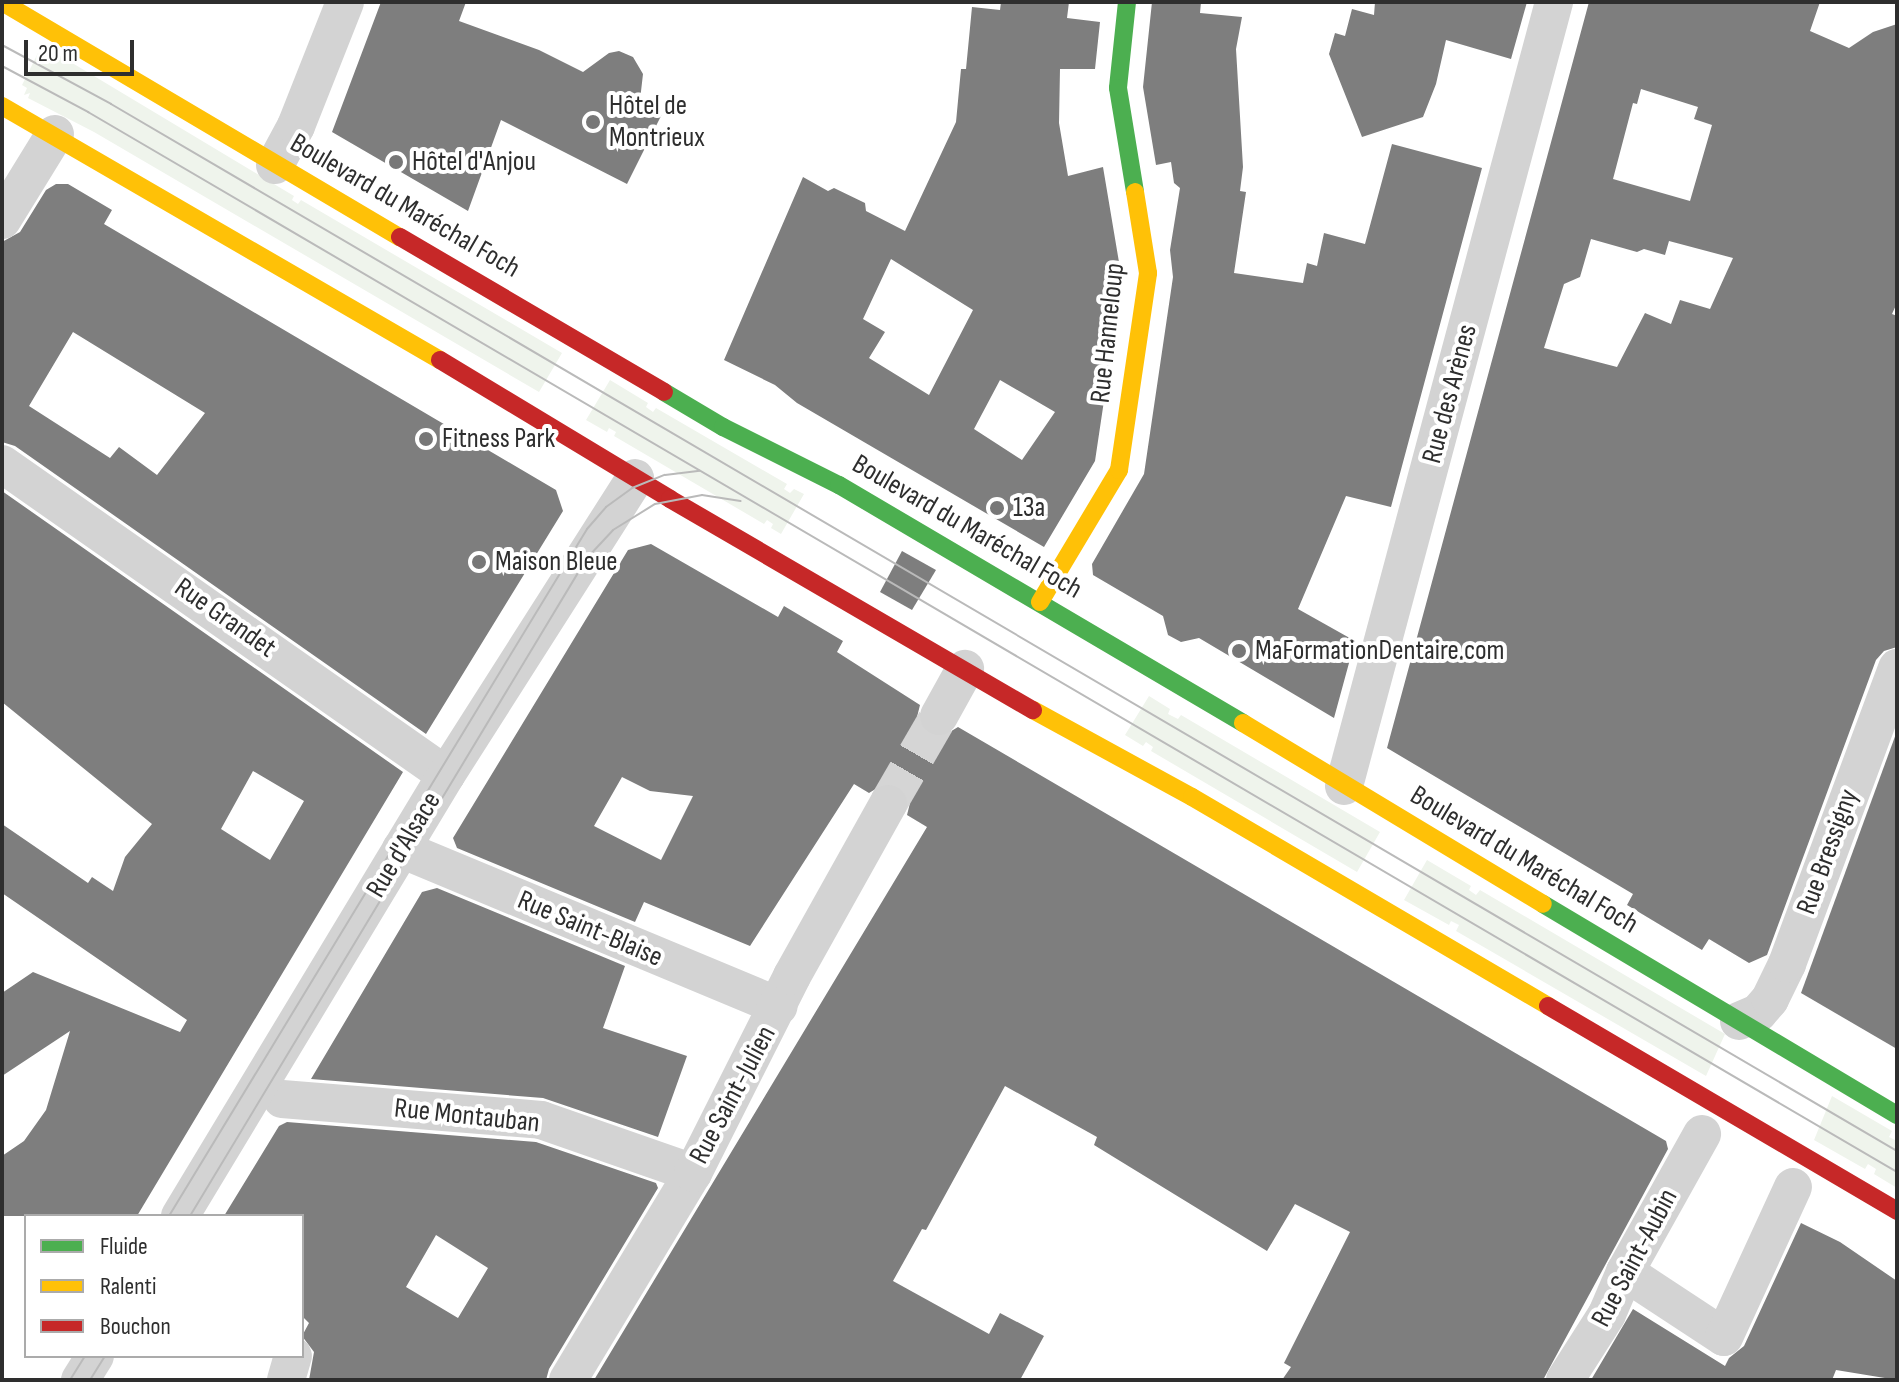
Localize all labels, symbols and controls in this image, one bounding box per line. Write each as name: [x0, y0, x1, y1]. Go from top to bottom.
scale bar: [28, 24, 138, 74]
text: 20 m: [38, 39, 78, 68]
place label: Hôtel de Montrieux: [609, 89, 705, 155]
marker: Hôtel de Montrieux: [584, 113, 602, 131]
street label: Boulevard du Maréchal Foch: [284, 127, 526, 285]
place label: Hôtel d'Anjou: [412, 145, 536, 179]
marker: Hôtel d'Anjou: [387, 153, 405, 171]
street label: Rue Hanneloup: [1084, 261, 1132, 405]
street label: Rue des Arènes: [1415, 321, 1485, 467]
place label: Fitness Park: [442, 422, 555, 456]
marker: Fitness Park: [417, 430, 435, 448]
street label: Boulevard du Maréchal Foch: [846, 448, 1088, 606]
place label: 13a: [1013, 491, 1045, 525]
marker: 13a: [988, 499, 1006, 517]
place label: Maison Bleue: [495, 545, 618, 579]
marker: Maison Bleue: [470, 553, 488, 571]
street label: Rue Grandet: [168, 571, 282, 665]
place label: MaFormationDentaire.com: [1255, 634, 1505, 668]
marker: MaFormationDentaire.com: [1230, 642, 1248, 660]
street label: Boulevard du Maréchal Foch: [1404, 779, 1644, 941]
street label: Rue Bressigny: [1790, 785, 1866, 919]
street label: Rue d'Alsace: [359, 786, 449, 904]
street label: Rue Saint-Blaise: [512, 883, 668, 975]
street label: Rue Saint-Julien: [683, 1020, 783, 1170]
street label: Rue Montauban: [393, 1092, 541, 1140]
street label: Rue Saint-Aubin: [1585, 1183, 1685, 1333]
legend: [24, 1214, 304, 1358]
text: Fluide: [100, 1232, 148, 1261]
text: Ralenti: [100, 1272, 156, 1301]
text: Bouchon: [100, 1312, 171, 1341]

